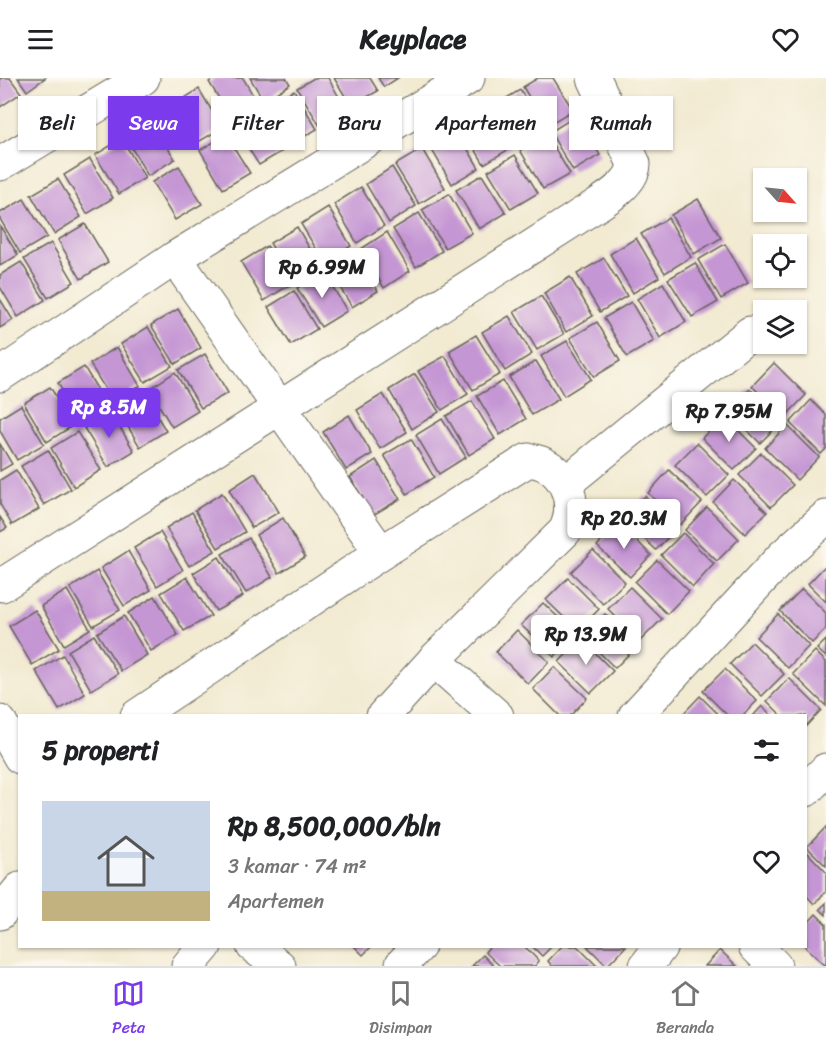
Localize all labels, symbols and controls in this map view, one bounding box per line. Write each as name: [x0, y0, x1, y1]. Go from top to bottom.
text: Keyplace: [360, 15, 466, 63]
icon: menu: [24, 23, 57, 56]
icon: heart: [769, 23, 802, 56]
chip: Beli: [18, 96, 96, 150]
chip: Sewa: [108, 96, 199, 150]
chip: Filter: [211, 96, 305, 150]
chip: Baru: [317, 96, 402, 150]
chip: Apartemen: [414, 96, 557, 150]
chip: Rumah: [569, 96, 673, 150]
north arrow: [753, 168, 807, 222]
map controls: [753, 168, 807, 354]
button: locate: [753, 234, 807, 288]
pin: Rp 6.99M: [260, 248, 384, 299]
text: Rp 6.99M: [279, 250, 365, 285]
button: layers: [753, 300, 807, 354]
pin: Rp 8.5M: [54, 388, 164, 439]
text: Rp 8.5M: [71, 390, 147, 425]
pin: Rp 7.95M: [667, 392, 791, 443]
text: Rp 7.95M: [686, 394, 772, 429]
pin: Rp 20.3M: [562, 499, 686, 550]
text: Rp 20.3M: [581, 501, 667, 536]
pin: Rp 13.9M: [524, 615, 648, 666]
text: Rp 13.9M: [545, 617, 627, 652]
text: 5 properti: [42, 727, 159, 773]
icon: filters: [750, 734, 783, 767]
text: Rp 8,500,000/bln: [228, 803, 441, 849]
icon: home: [90, 825, 162, 897]
icon: heart: [750, 845, 783, 878]
text: 3 kamar · 74 m²: [228, 849, 367, 884]
text: Apartemen: [228, 884, 324, 919]
tab: Peta: [112, 977, 145, 1042]
tab: Disimpan: [369, 977, 432, 1042]
tab: Beranda: [656, 977, 714, 1042]

